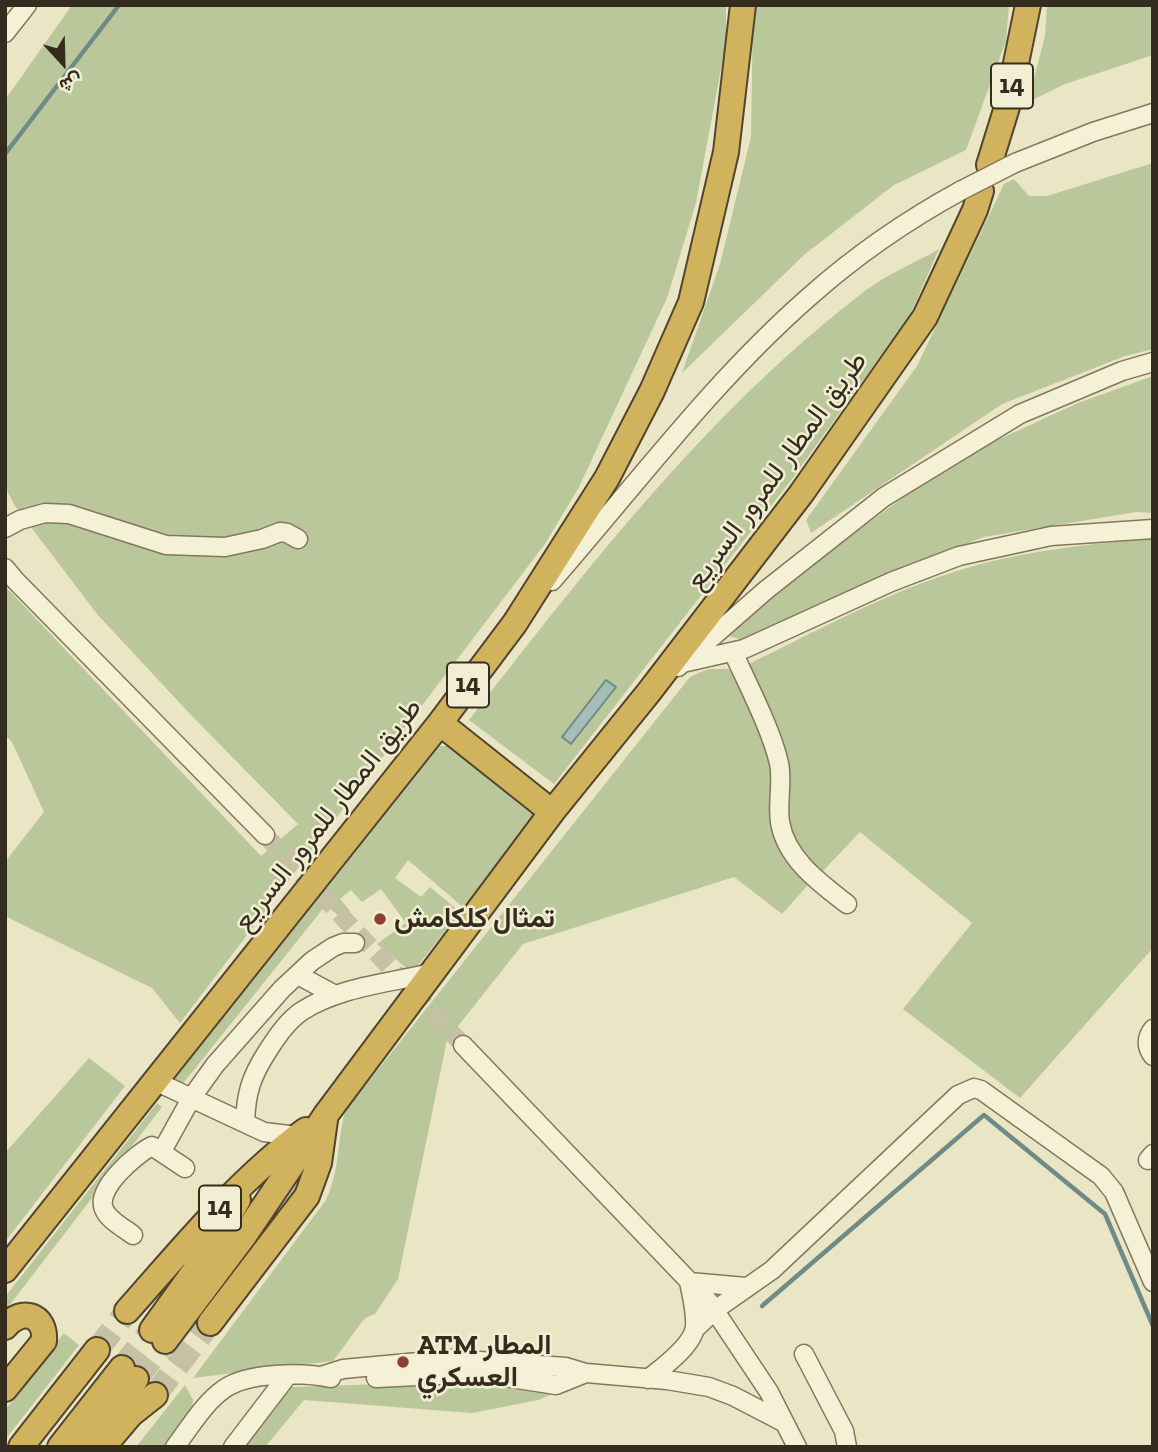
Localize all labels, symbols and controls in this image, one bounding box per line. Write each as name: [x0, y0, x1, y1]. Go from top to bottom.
north arrow: [28, 28, 98, 98]
road number: 14: [991, 64, 1033, 108]
text: ش: [56, 68, 86, 98]
street label: طريق المطار للمرور السريع: [679, 345, 875, 597]
road number: 14: [447, 663, 489, 708]
street label: طريق المطار للمرور السريع: [227, 692, 429, 938]
place label: تمثال كلكامش: [394, 902, 555, 936]
marker: تمثال كلكامش: [372, 911, 388, 927]
road number: 14: [199, 1186, 241, 1231]
place label: ATM المطار العسكري: [417, 1329, 552, 1395]
marker: ATM المطار العسكري: [395, 1354, 411, 1370]

